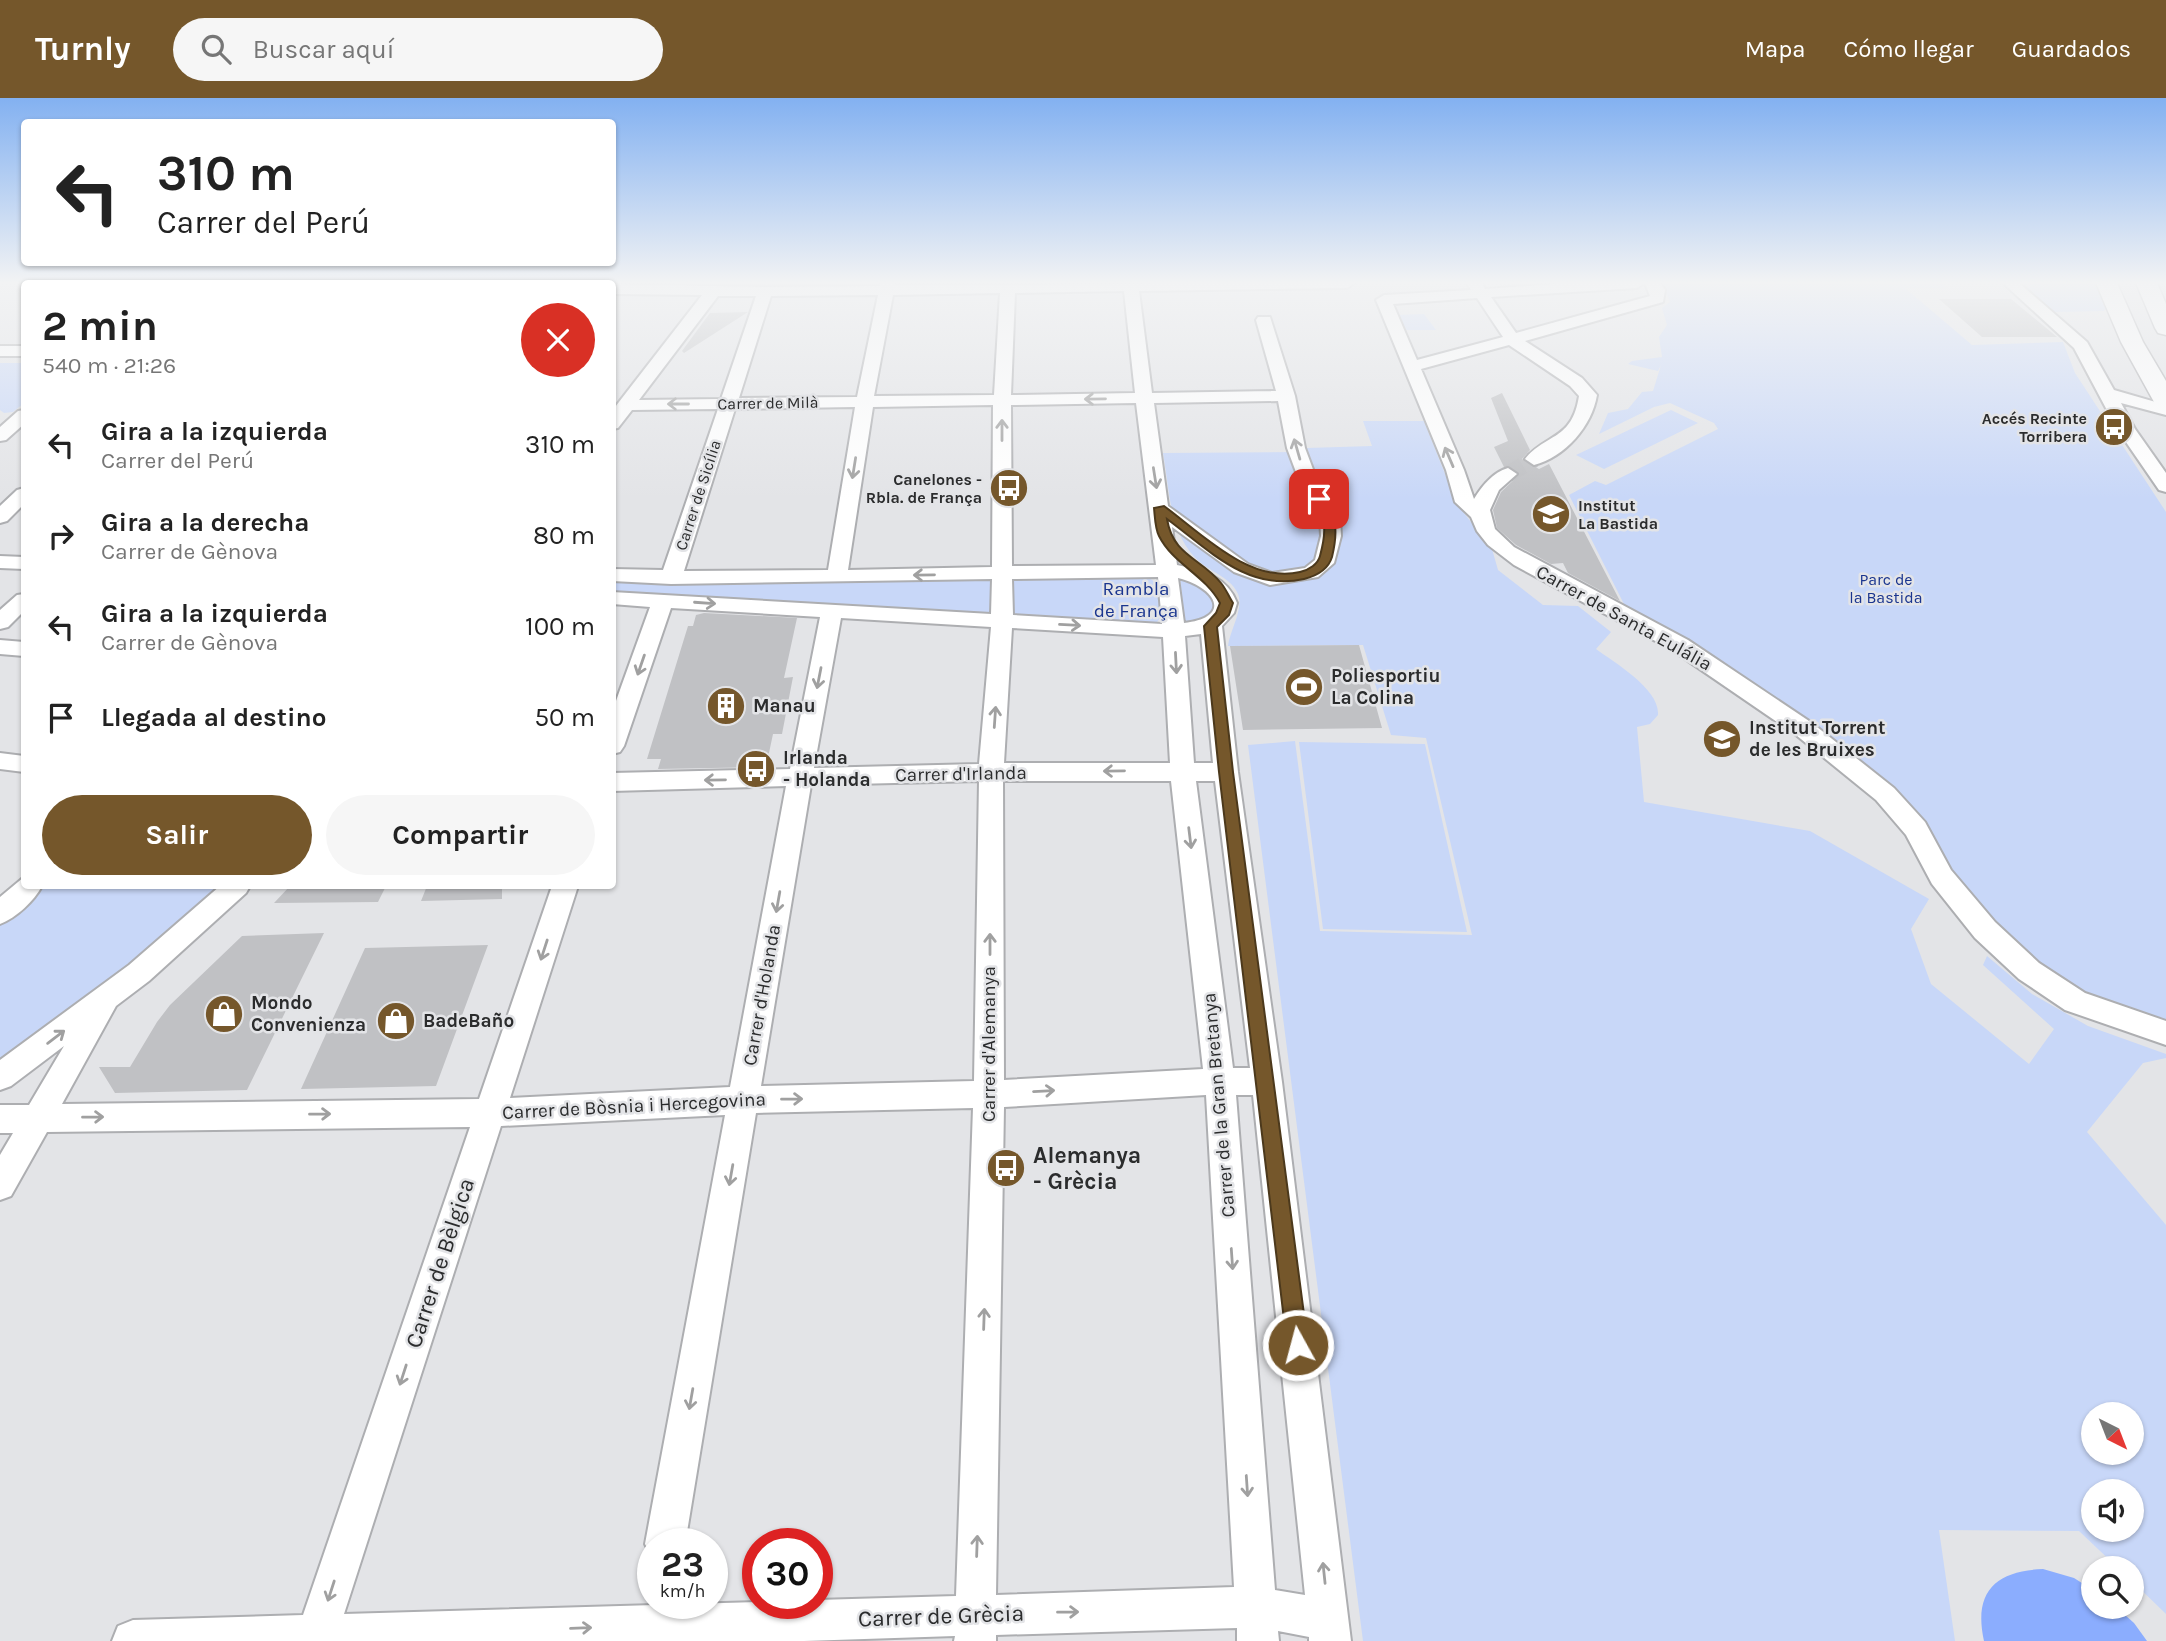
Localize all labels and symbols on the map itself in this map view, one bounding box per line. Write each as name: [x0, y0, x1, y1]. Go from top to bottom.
street label: Carrer de Milà: [717, 393, 819, 413]
one-way arrow: [1084, 393, 1107, 406]
one-way arrow: [667, 397, 690, 411]
bus stop icon: Accés Recinte Torribera: [2093, 406, 2135, 448]
place label: Accés Recinte Torribera: [1982, 409, 2087, 446]
one-way arrow: [995, 419, 1009, 442]
street label: Carrer de Sicília: [671, 437, 725, 553]
one-way arrow: [1290, 438, 1303, 460]
one-way arrow: [1442, 446, 1455, 468]
one-way arrow: [847, 456, 860, 479]
one-way arrow: [1149, 466, 1162, 489]
bus stop icon: Canelones - Rbla. de França: [988, 467, 1030, 509]
pin: [1289, 469, 1349, 529]
place label: Canelones - Rbla. de França: [866, 470, 982, 507]
school or university icon: Institut La Bastida: [1530, 493, 1572, 535]
place label: Institut La Bastida: [1578, 496, 1658, 533]
street label: Carrer de Santa Eulália: [1532, 561, 1716, 675]
one-way arrow: [912, 568, 935, 582]
park label: Parc de la Bastida: [1849, 570, 1923, 607]
park label: Rambla de França: [1094, 578, 1178, 622]
one-way arrow: [693, 597, 716, 610]
one-way arrow: [1059, 619, 1081, 632]
one-way arrow: [1170, 651, 1183, 673]
one-way arrow: [634, 654, 646, 676]
place label: Poliesportiu La Colina: [1331, 665, 1440, 709]
one-way arrow: [812, 666, 825, 689]
sports icon: Poliesportiu La Colina: [1283, 666, 1325, 708]
building icon: Manau: [705, 685, 747, 727]
place label: Manau: [753, 695, 816, 717]
one-way arrow: [989, 706, 1002, 729]
place label: Institut Torrent de les Bruixes: [1749, 717, 1886, 761]
school or university icon: Institut Torrent de les Bruixes: [1701, 718, 1743, 760]
place label: Irlanda - Holanda: [783, 747, 871, 791]
bus stop icon: Irlanda - Holanda: [735, 748, 777, 790]
street label: Carrer d'Irlanda: [895, 762, 1027, 786]
one-way arrow: [1103, 764, 1126, 778]
one-way arrow: [704, 773, 727, 787]
one-way arrow: [1184, 826, 1197, 849]
one-way arrow: [771, 890, 784, 913]
street label: Carrer d'Holanda: [739, 923, 785, 1067]
one-way arrow: [983, 933, 997, 956]
one-way arrow: [537, 939, 549, 961]
street label: Carrer d'Alemanya: [978, 966, 1000, 1122]
place label: Mondo Convenienza: [251, 992, 366, 1036]
street label: Carrer de la Gran Bretanya: [1198, 992, 1240, 1218]
shop icon: Mondo Convenienza: [203, 993, 245, 1035]
shop icon: BadeBaño: [375, 1000, 417, 1042]
place label: BadeBaño: [423, 1010, 514, 1032]
one-way arrow: [46, 1030, 65, 1045]
one-way arrow: [1032, 1084, 1055, 1097]
street label: Carrer de Bòsnia i Hercegovina: [502, 1088, 766, 1124]
one-way arrow: [781, 1092, 804, 1106]
one-way arrow: [308, 1108, 331, 1121]
one-way arrow: [81, 1110, 104, 1124]
place label: Alemanya - Grècia: [1033, 1142, 1141, 1195]
bus stop icon: Alemanya - Grècia: [985, 1147, 1027, 1189]
one-way arrow: [724, 1163, 737, 1186]
street label: Carrer de Bèlgica: [400, 1175, 480, 1351]
one-way arrow: [1226, 1248, 1239, 1270]
one-way arrow: [977, 1307, 991, 1330]
position arrow: [1261, 1308, 1335, 1382]
one-way arrow: [396, 1364, 408, 1386]
one-way arrow: [684, 1387, 697, 1409]
north arrow: [2081, 1402, 2144, 1465]
one-way arrow: [1241, 1475, 1254, 1497]
speed limit sign: 30: [742, 1528, 833, 1619]
one-way arrow: [971, 1535, 984, 1558]
one-way arrow: [1317, 1562, 1330, 1585]
one-way arrow: [324, 1580, 336, 1602]
street label: Carrer de Grècia: [857, 1600, 1025, 1632]
one-way arrow: [1056, 1605, 1079, 1619]
one-way arrow: [569, 1621, 592, 1634]

